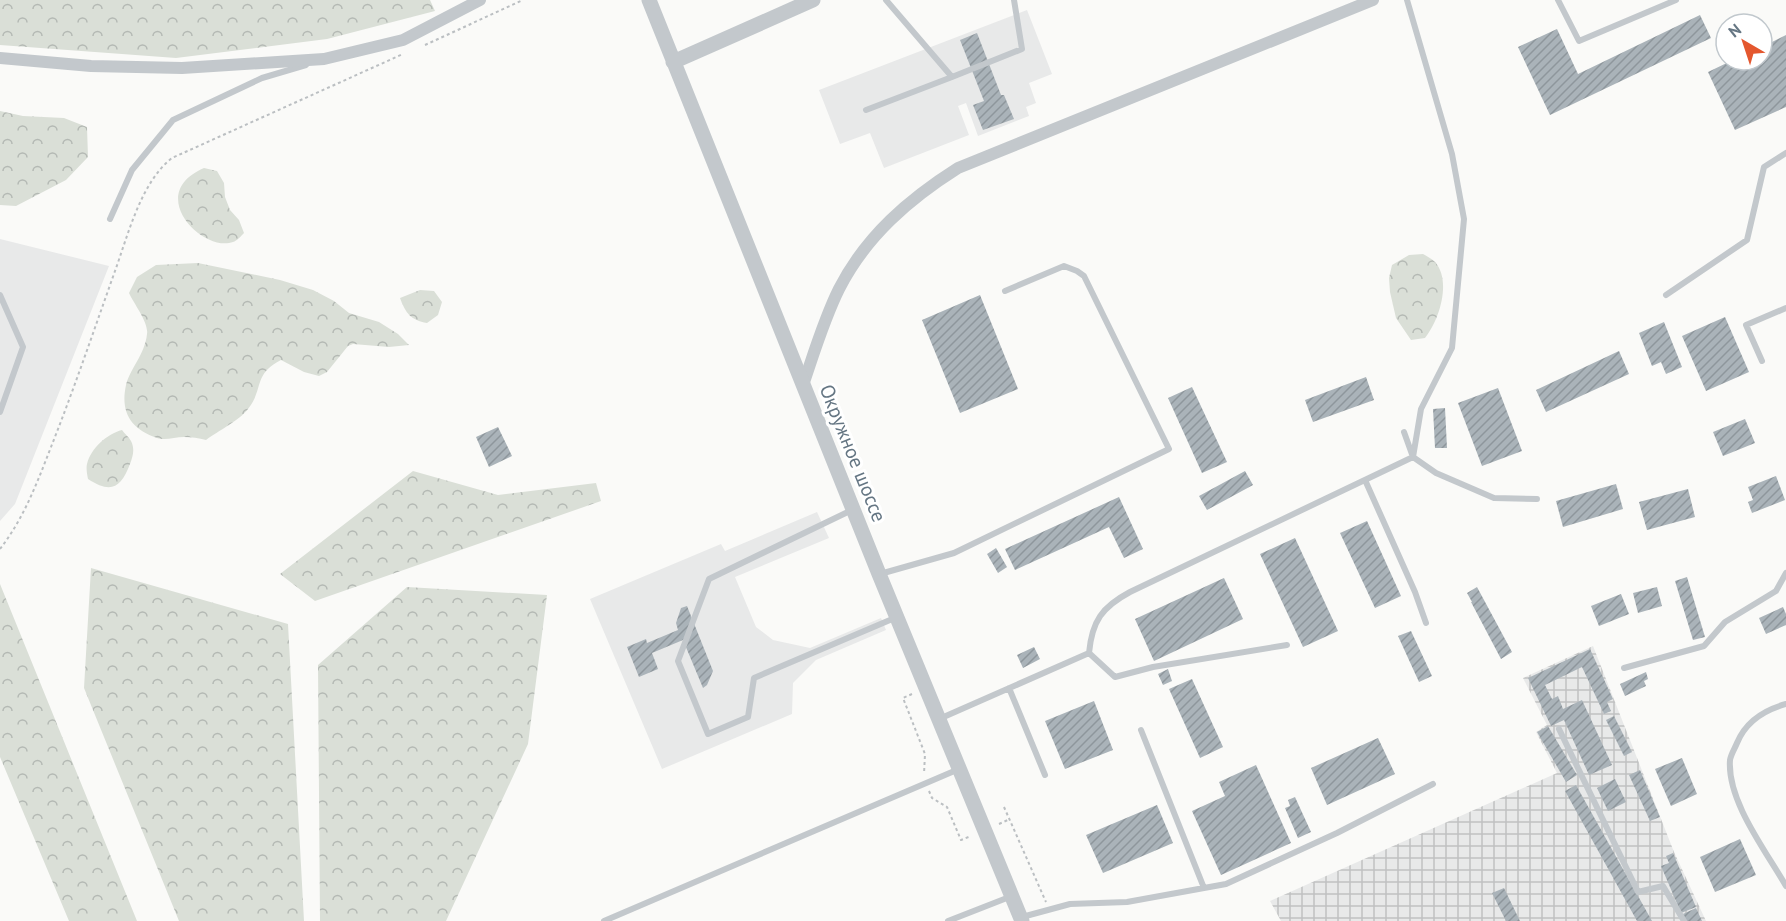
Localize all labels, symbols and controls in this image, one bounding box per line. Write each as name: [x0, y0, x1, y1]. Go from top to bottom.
north arrow: [1714, 12, 1774, 72]
text: N: [1724, 19, 1745, 41]
street label: Окружное шоссе: [814, 380, 892, 526]

